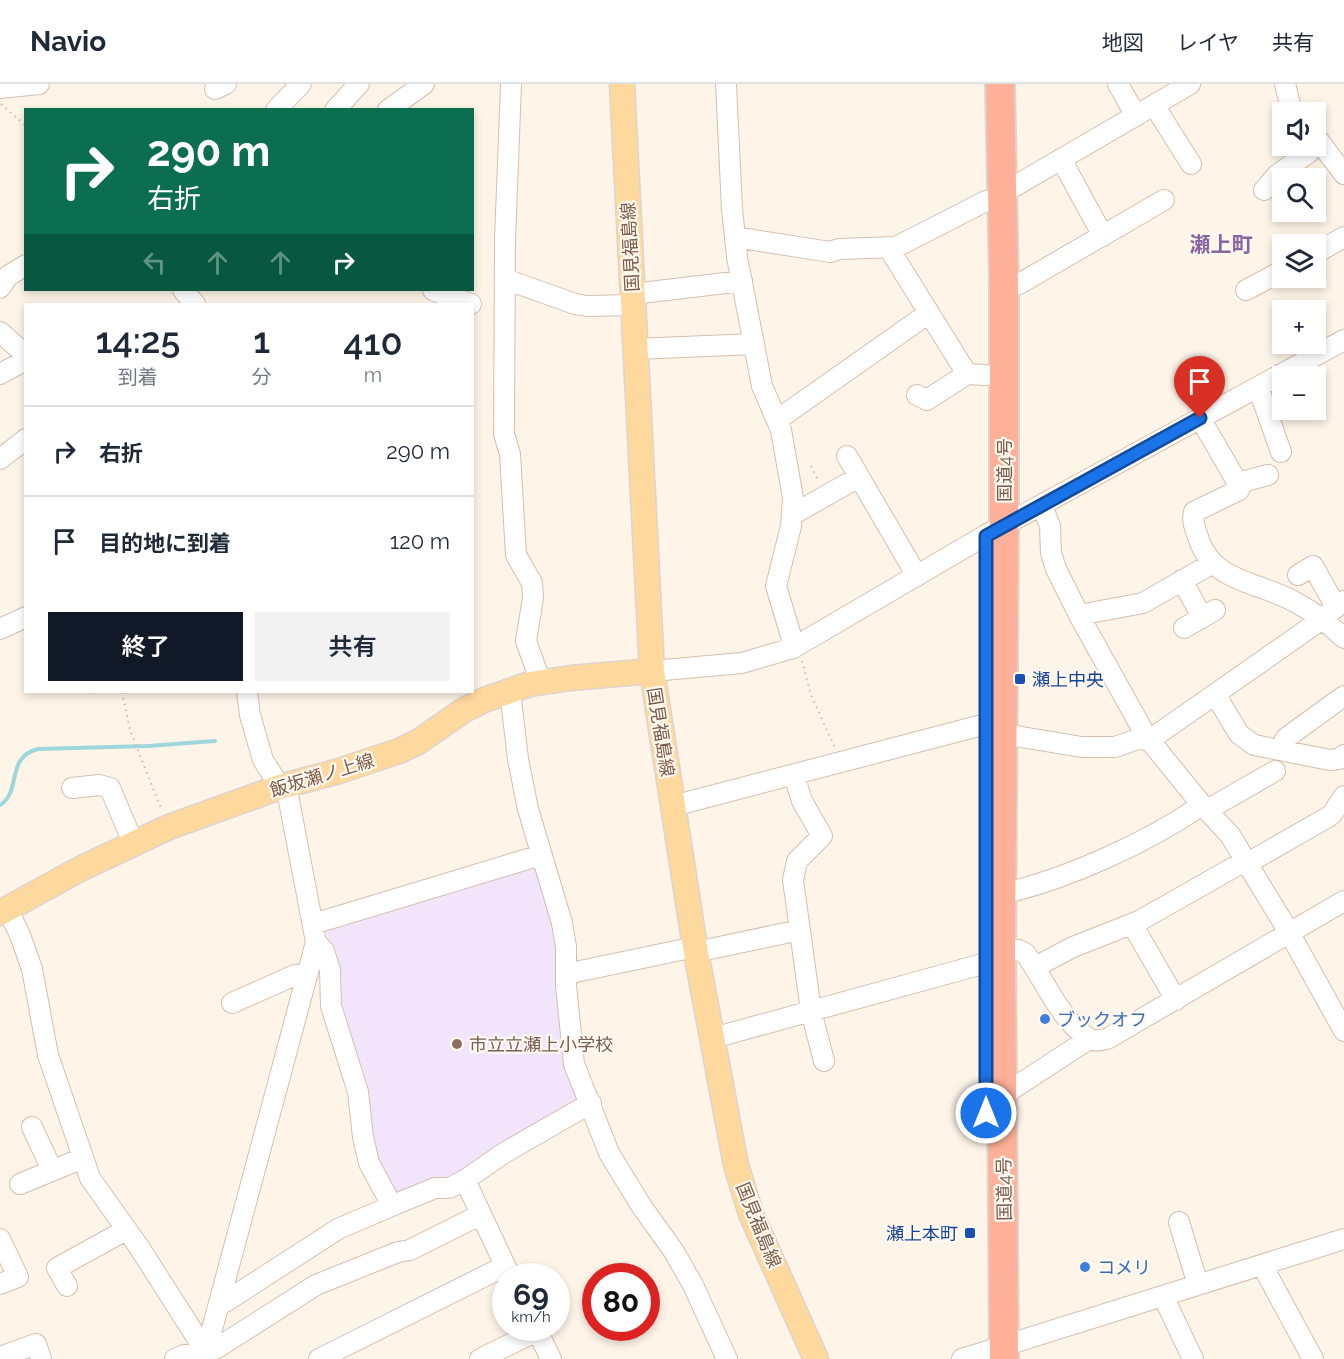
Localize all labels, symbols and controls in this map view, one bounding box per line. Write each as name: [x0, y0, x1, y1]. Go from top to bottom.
text: Navio: [30, 25, 106, 58]
text: 地図: [1102, 30, 1144, 55]
text: レイヤ: [1177, 30, 1239, 55]
text: 共有: [1272, 30, 1314, 55]
map controls: [1272, 102, 1326, 420]
button: sound: [1272, 102, 1326, 156]
text: 290 m: [147, 127, 270, 176]
icon: right: [48, 132, 126, 210]
button: search: [1272, 168, 1326, 222]
text: 右折: [147, 183, 201, 214]
street label: 国見福島線: [617, 202, 643, 292]
district label: 瀬上町: [1190, 232, 1253, 257]
button: layers: [1272, 234, 1326, 288]
icon: left: [138, 246, 171, 279]
icon: ahead: [201, 246, 234, 279]
icon: ahead: [264, 246, 297, 279]
icon: right: [327, 246, 360, 279]
button: +: [1272, 300, 1326, 354]
text: 14:25: [95, 319, 180, 361]
text: 1: [253, 319, 270, 361]
text: 410: [343, 321, 403, 363]
pin: [1174, 356, 1225, 418]
text: m: [364, 363, 382, 387]
text: 到着: [118, 365, 158, 389]
text: 分: [252, 365, 272, 389]
icon: arrive: [1183, 365, 1216, 398]
button: −: [1272, 366, 1326, 420]
icon: right: [48, 435, 81, 468]
text: 290 m: [386, 438, 450, 464]
street label: 国道4号: [994, 438, 1015, 502]
text: 右折: [99, 440, 143, 466]
icon: arrive: [48, 525, 81, 558]
text: 120 m: [390, 528, 450, 554]
text: 目的地に到着: [99, 530, 231, 556]
button: 終了: [48, 612, 243, 681]
button: 共有: [255, 612, 450, 681]
place label: 瀬上中央: [1032, 669, 1104, 690]
marker: 瀬上中央: [1013, 672, 1027, 686]
street label: 国見福島線: [644, 686, 678, 778]
street label: 飯坂瀬ノ上線: [267, 749, 377, 801]
place label: ブックオフ: [1057, 1009, 1147, 1030]
marker: ブックオフ: [1038, 1012, 1052, 1026]
place label: 市立立瀬上小学校: [469, 1034, 613, 1055]
marker: 市立立瀬上小学校: [450, 1037, 464, 1051]
position arrow: [954, 1081, 1018, 1145]
street label: 国道4号: [993, 1157, 1015, 1221]
street label: 国見福島線: [732, 1179, 786, 1271]
place label: 瀬上本町: [886, 1223, 958, 1244]
marker: 瀬上本町: [963, 1226, 977, 1240]
place label: コメリ: [1097, 1257, 1151, 1278]
marker: コメリ: [1078, 1260, 1092, 1274]
speed limit sign: 80: [582, 1263, 660, 1341]
text: 69: [513, 1277, 549, 1312]
text: km/h: [511, 1308, 551, 1326]

